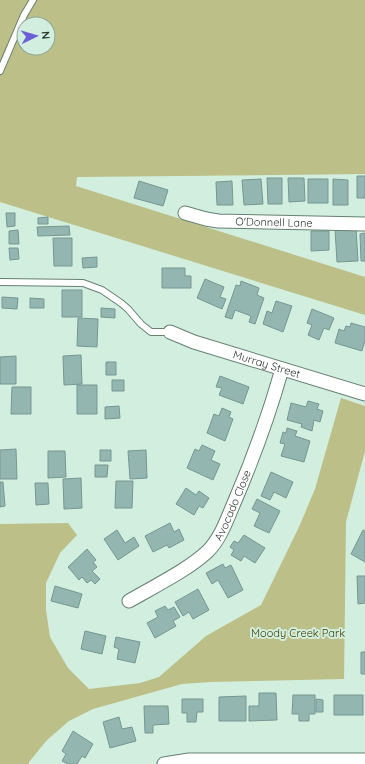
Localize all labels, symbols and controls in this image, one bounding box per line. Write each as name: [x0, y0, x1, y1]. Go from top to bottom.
north arrow: [16, 16, 56, 56]
text: N: [39, 30, 53, 40]
street label: O'Donnell Lane: [235, 214, 313, 230]
street label: Murray Street: [231, 347, 302, 381]
street label: Avocado Close: [211, 468, 254, 543]
park label: Moody Creek Park: [251, 626, 345, 640]

